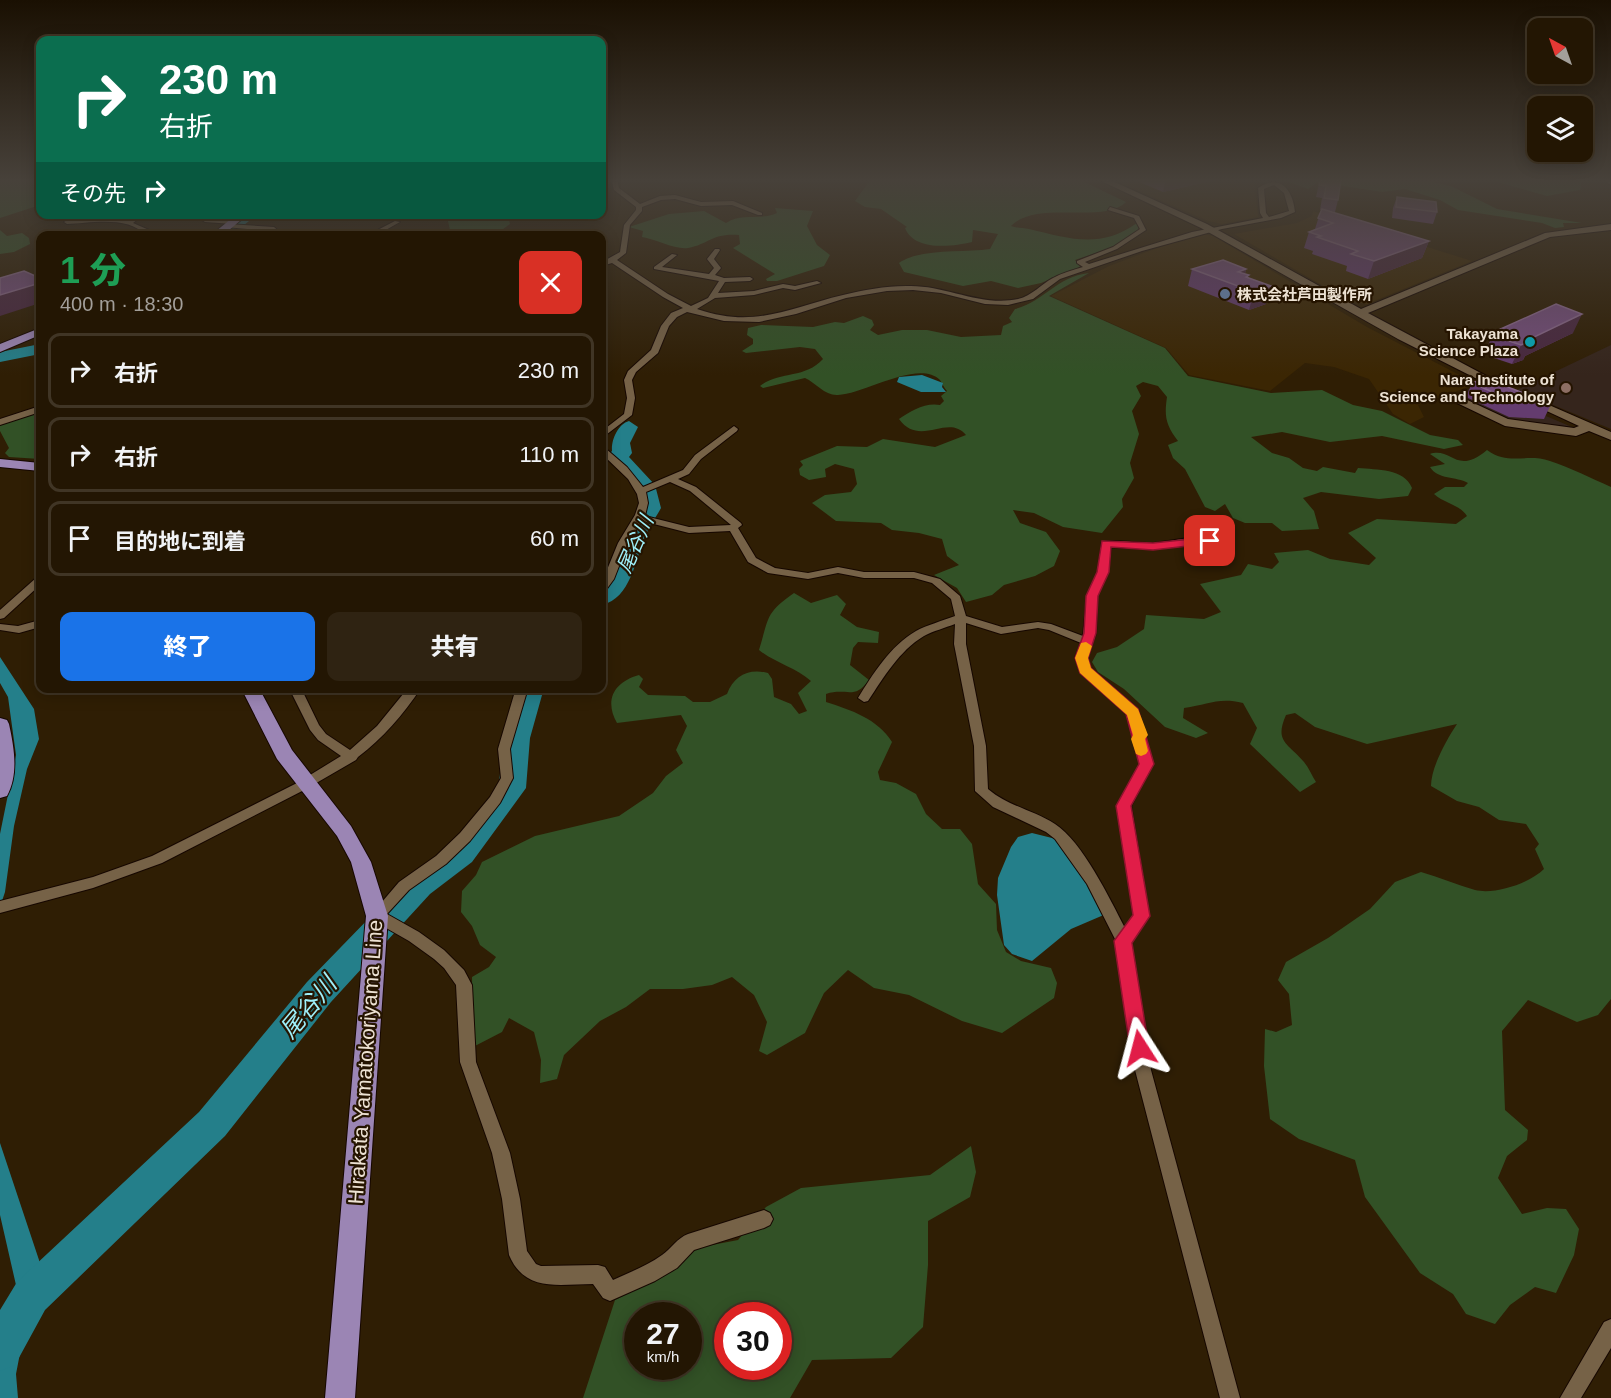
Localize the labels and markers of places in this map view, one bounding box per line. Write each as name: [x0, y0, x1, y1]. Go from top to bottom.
place label: 株式会社芦田製作所: [1237, 286, 1372, 303]
marker: 株式会社芦田製作所: [1218, 287, 1232, 301]
place label: Takayama Science Plaza: [1419, 325, 1519, 359]
marker: Takayama Science Plaza: [1523, 335, 1537, 349]
place label: Nara Institute of Science and Technology: [1379, 371, 1555, 405]
marker: Nara Institute of Science and Technology: [1559, 381, 1573, 395]
pin: [1184, 515, 1235, 566]

